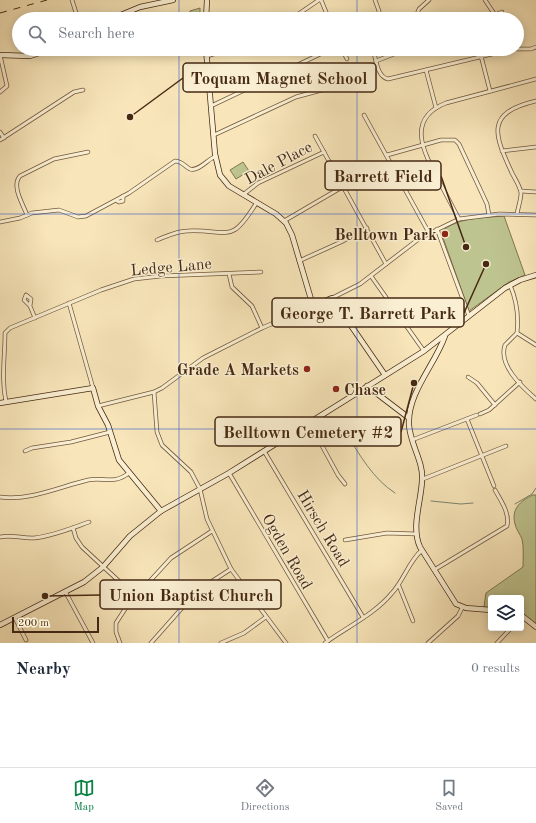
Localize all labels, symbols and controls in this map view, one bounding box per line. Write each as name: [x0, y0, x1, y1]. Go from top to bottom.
search box: [12, 12, 524, 56]
icon: search: [26, 23, 48, 45]
text: Search here: [58, 27, 135, 42]
callout: Toquam Magnet School: [183, 63, 376, 92]
text: Toquam Magnet School: [191, 71, 367, 88]
street label: Dale Place: [243, 139, 315, 188]
callout: Barrett Field: [325, 161, 441, 190]
text: Barrett Field: [333, 169, 433, 186]
place label: Belltown Park: [334, 228, 437, 244]
marker: Belltown Park: [440, 229, 450, 239]
street label: Ledge Lane: [130, 256, 212, 280]
callout: George T. Barrett Park: [272, 298, 464, 327]
text: George T. Barrett Park: [280, 306, 457, 323]
place label: Grade A Markets: [177, 363, 299, 379]
marker: Grade A Markets: [302, 364, 312, 374]
place label: Chase: [344, 383, 386, 399]
marker: Chase: [331, 384, 341, 394]
callout: Belltown Cemetery #2: [215, 417, 401, 446]
text: Belltown Cemetery #2: [223, 425, 393, 442]
street label: Hirsch Road: [293, 488, 351, 570]
street label: Ogden Road: [258, 511, 314, 593]
callout: Union Baptist Church: [100, 580, 281, 609]
text: Union Baptist Church: [108, 588, 274, 605]
map controls: [488, 595, 524, 631]
button: layers: [488, 595, 524, 631]
scale bar: [12, 615, 99, 634]
text: 200 m: [18, 618, 49, 629]
text: Nearby: [16, 661, 71, 678]
text: 0 results: [471, 662, 520, 675]
tab: Map: [73, 777, 95, 815]
tab: Directions: [241, 777, 289, 815]
tab: Saved: [435, 777, 463, 815]

